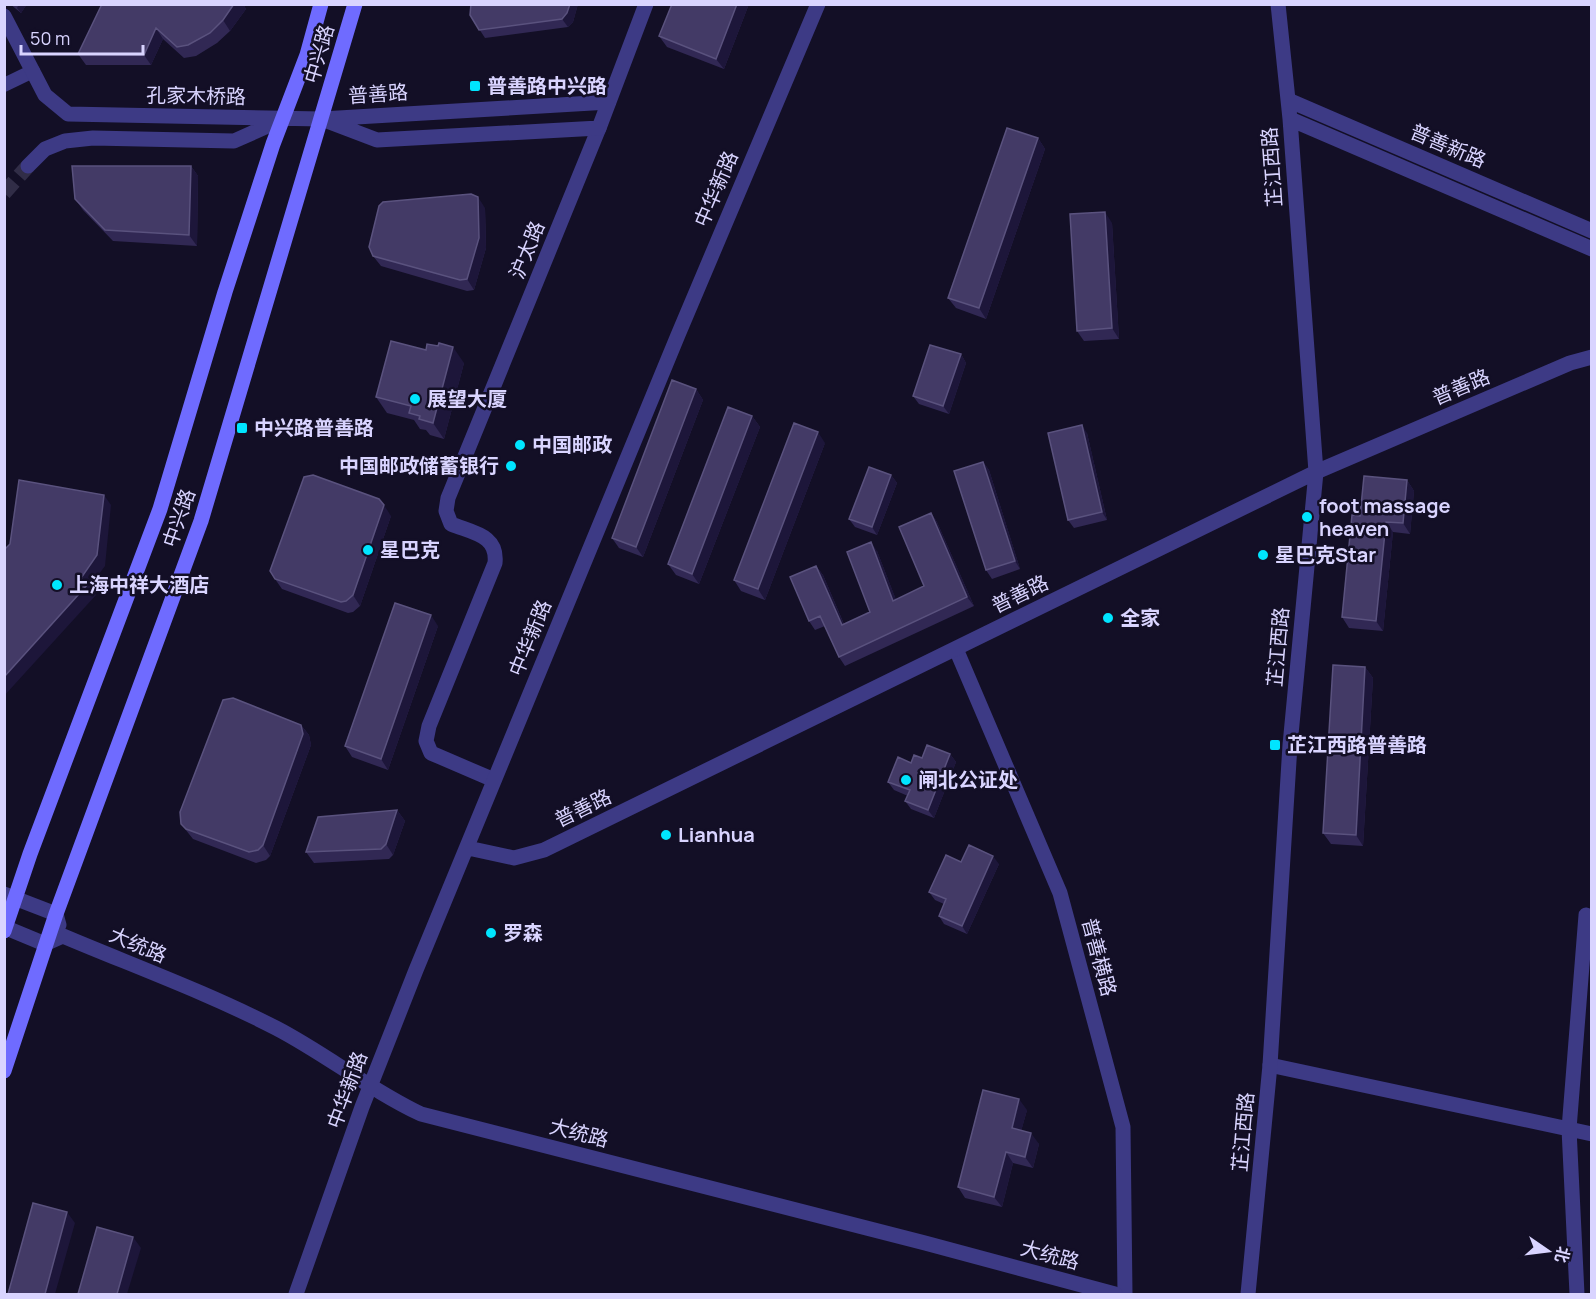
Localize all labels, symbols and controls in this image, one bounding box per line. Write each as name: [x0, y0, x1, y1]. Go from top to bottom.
scale bar: [21, 18, 142, 56]
street label: 中兴路: [297, 21, 340, 86]
text: 50 m: [30, 26, 70, 50]
place label: 普善路中兴路: [487, 72, 607, 99]
street label: 普善路: [347, 78, 409, 109]
marker: 普善路中兴路: [468, 79, 482, 93]
street label: 孔家木桥路: [146, 81, 246, 110]
street label: 普善新路: [1406, 117, 1490, 174]
street label: 芷江西路: [1255, 126, 1288, 208]
street label: 中华新路: [687, 147, 744, 231]
street label: 沪太路: [503, 217, 550, 283]
street label: 普善路: [1428, 362, 1494, 411]
place label: 展望大厦: [427, 385, 507, 412]
marker: 展望大厦: [408, 392, 422, 406]
place label: 中兴路普善路: [254, 414, 374, 441]
marker: 中兴路普善路: [235, 421, 249, 435]
place label: 中国邮政: [532, 431, 612, 458]
marker: 中国邮政: [513, 438, 527, 452]
place label: 中国邮政储蓄银行: [339, 452, 499, 479]
marker: 中国邮政储蓄银行: [504, 459, 518, 473]
street label: 中兴路: [156, 485, 201, 551]
place label: foot massage heaven: [1319, 492, 1451, 542]
marker: foot massage heaven: [1300, 510, 1314, 524]
place label: 星巴克: [380, 536, 440, 563]
place label: 星巴克Star: [1275, 541, 1376, 568]
marker: 星巴克: [361, 543, 375, 557]
marker: 星巴克Star: [1256, 548, 1270, 562]
street label: 普善路: [987, 568, 1053, 619]
place label: 上海中祥大酒店: [69, 571, 209, 598]
marker: 上海中祥大酒店: [50, 578, 64, 592]
street label: 中华新路: [502, 596, 557, 680]
place label: 全家: [1120, 604, 1160, 631]
street label: 芷江西路: [1261, 606, 1294, 688]
marker: 全家: [1101, 611, 1115, 625]
place label: 芷江西路普善路: [1287, 731, 1427, 758]
marker: 芷江西路普善路: [1268, 738, 1282, 752]
place label: 闸北公证处: [918, 766, 1018, 793]
marker: 闸北公证处: [899, 773, 913, 787]
street label: 普善路: [550, 782, 616, 833]
place label: Lianhua: [678, 821, 755, 848]
marker: Lianhua: [659, 828, 673, 842]
street label: 普善横路: [1076, 915, 1123, 999]
place label: 罗森: [503, 919, 543, 946]
street label: 大统路: [105, 920, 171, 969]
marker: 罗森: [484, 926, 498, 940]
street label: 中华新路: [320, 1048, 373, 1132]
street label: 芷江西路: [1226, 1091, 1259, 1173]
street label: 大统路: [547, 1112, 611, 1153]
north arrow: [1518, 1221, 1578, 1281]
street label: 大统路: [1018, 1234, 1083, 1275]
text: 北: [1550, 1244, 1575, 1265]

